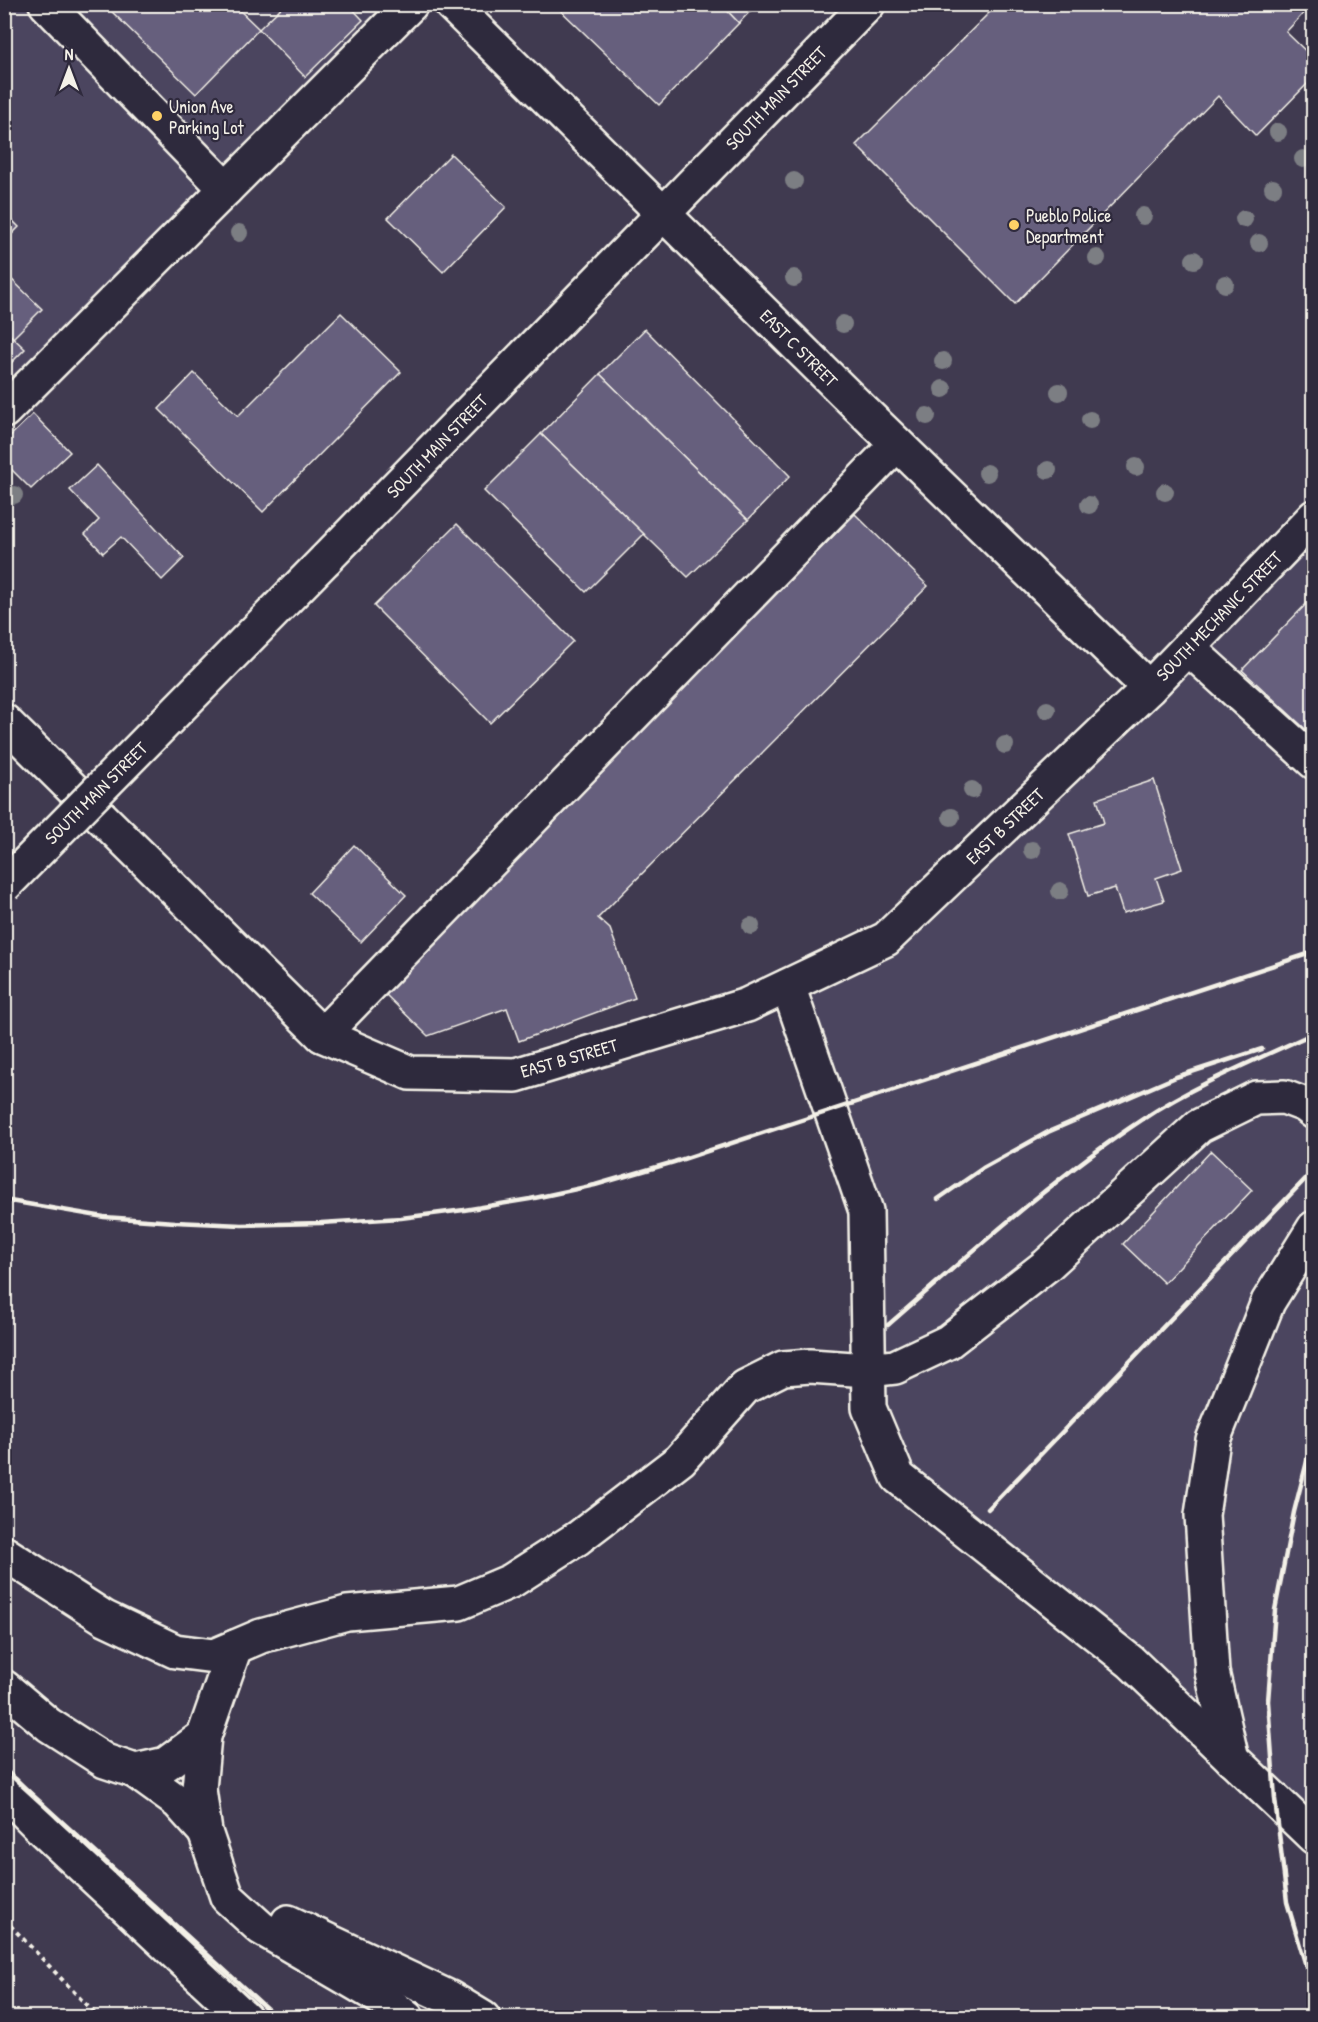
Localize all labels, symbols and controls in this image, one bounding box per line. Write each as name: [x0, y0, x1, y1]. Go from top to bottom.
north arrow: [39, 39, 99, 99]
street label: SOUTH MAIN STREET: [720, 40, 833, 156]
text: N: [65, 43, 74, 65]
place label: Union Ave Parking Lot: [169, 94, 244, 140]
marker: Union Ave Parking Lot: [150, 109, 164, 123]
place label: Pueblo Police Department: [1026, 203, 1112, 249]
marker: Pueblo Police Department: [1007, 218, 1021, 232]
street label: EAST C STREET: [755, 304, 844, 393]
street label: SOUTH MAIN STREET: [381, 388, 494, 504]
street label: SOUTH MECHANIC STREET: [1150, 545, 1288, 687]
street label: SOUTH MAIN STREET: [39, 736, 153, 850]
street label: EAST B STREET: [960, 782, 1050, 870]
street label: EAST B STREET: [517, 1032, 621, 1084]

